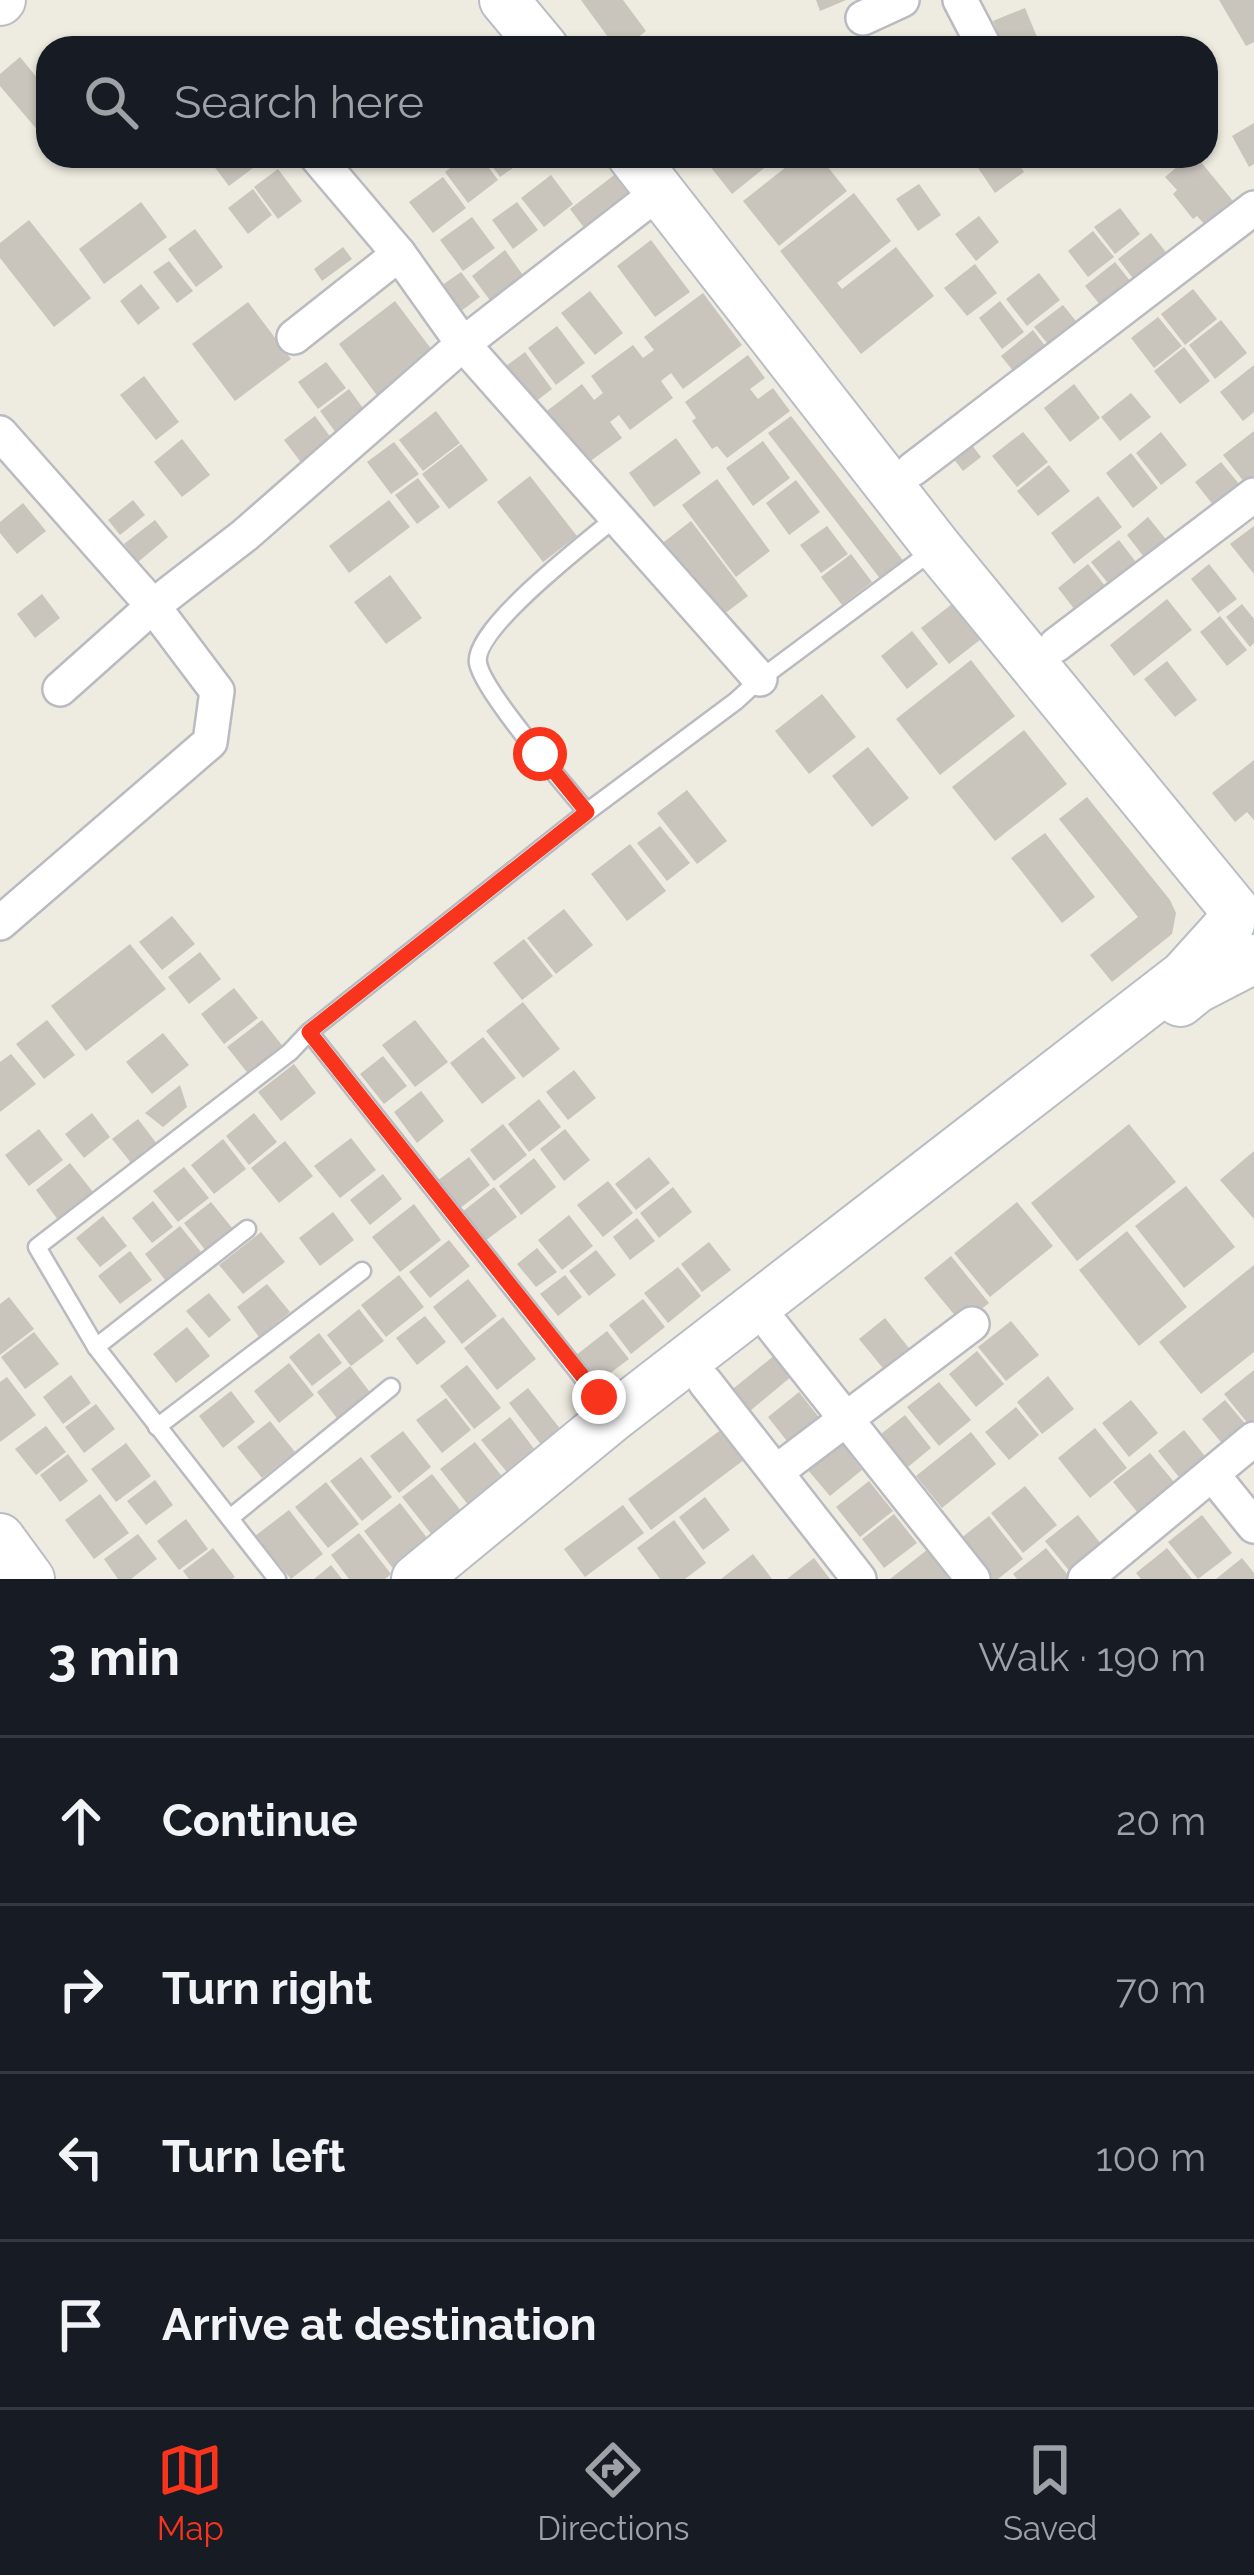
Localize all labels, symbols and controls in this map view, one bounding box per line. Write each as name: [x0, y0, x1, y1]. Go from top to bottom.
search box: [36, 36, 1218, 168]
icon: search: [78, 69, 144, 135]
text: Search here: [174, 76, 424, 129]
route start: [513, 727, 567, 781]
route end: [572, 1370, 626, 1424]
text: 3 min: [48, 1627, 180, 1687]
text: Walk · 190 m: [978, 1634, 1206, 1680]
icon: ahead: [48, 1788, 114, 1854]
text: Continue: [162, 1794, 358, 1847]
text: 20 m: [1116, 1798, 1206, 1844]
icon: right: [48, 1956, 114, 2022]
text: Turn right: [162, 1962, 372, 2015]
text: 70 m: [1116, 1966, 1206, 2012]
icon: left: [48, 2124, 114, 2190]
text: Turn left: [162, 2130, 345, 2183]
text: 100 m: [1096, 2134, 1206, 2180]
icon: arrive: [48, 2292, 114, 2358]
text: Arrive at destination: [162, 2298, 597, 2351]
tab: Map: [157, 2437, 224, 2548]
tab: Directions: [537, 2437, 690, 2548]
tab: Saved: [1003, 2437, 1097, 2548]

